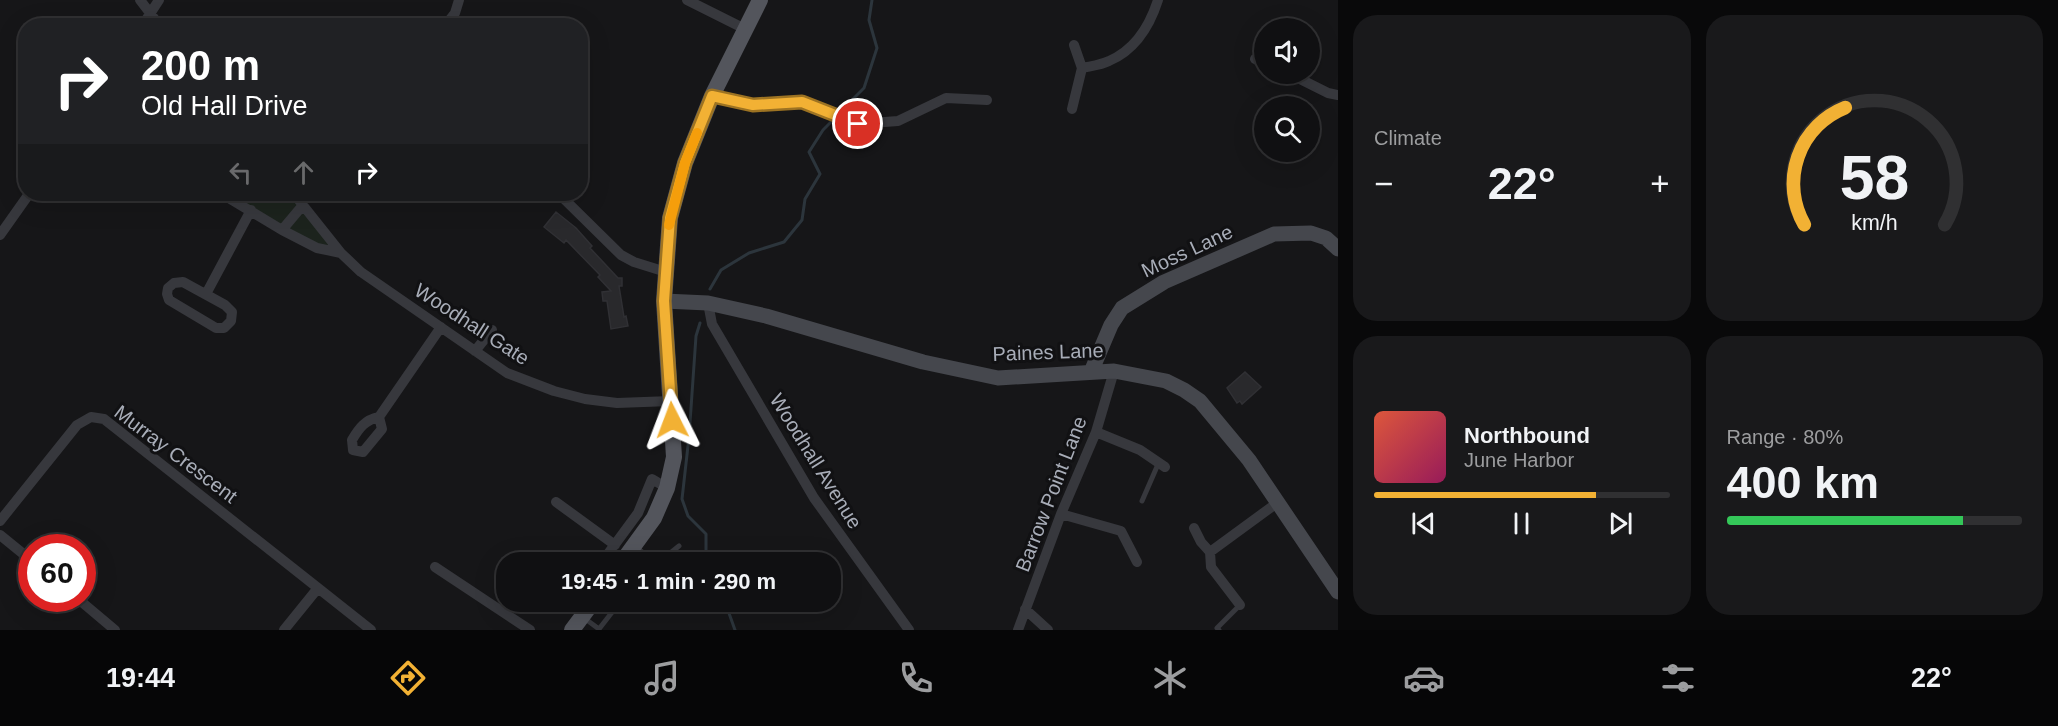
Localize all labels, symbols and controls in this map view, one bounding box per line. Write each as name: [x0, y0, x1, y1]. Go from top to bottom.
map controls: [1254, 18, 1320, 162]
button: sound: [1254, 18, 1320, 84]
icon: right: [42, 42, 120, 120]
text: 200 m: [141, 42, 260, 89]
text: Old Hall Drive: [141, 91, 308, 121]
button: search: [1254, 96, 1320, 162]
pin: [832, 98, 883, 149]
icon: arrive: [841, 107, 874, 140]
text: Climate: [1374, 127, 1442, 149]
text: 58: [1840, 143, 1909, 212]
icon: left: [224, 156, 257, 189]
icon: ahead: [287, 156, 320, 189]
icon: right: [350, 156, 383, 189]
text: 22°: [1488, 158, 1556, 209]
text: −: [1374, 165, 1393, 202]
text: +: [1650, 165, 1670, 202]
text: km/h: [1851, 211, 1897, 235]
street label: Moss Lane: [1138, 220, 1236, 282]
street label: Woodhall Gate: [411, 279, 533, 369]
street label: Paines Lane: [992, 339, 1104, 365]
position arrow: [640, 388, 704, 452]
street label: Woodhall Avenue: [766, 389, 866, 533]
street label: Murray Crescent: [110, 401, 242, 508]
street label: Barrow Point Lane: [1011, 413, 1091, 575]
text: Northbound: [1464, 423, 1590, 448]
text: Range · 80%: [1727, 426, 1843, 448]
text: June Harbor: [1464, 449, 1574, 471]
text: 400 km: [1727, 457, 1879, 508]
icon: previous: [1407, 507, 1440, 540]
icon: pause: [1505, 507, 1538, 540]
icon: next: [1604, 507, 1637, 540]
speed limit sign: 60: [18, 534, 96, 612]
text: 19:45 · 1 min · 290 m: [561, 569, 776, 594]
icon: directions: [387, 657, 429, 699]
icon: music: [641, 657, 683, 699]
icon: phone: [895, 657, 937, 699]
icon: climate: [1149, 657, 1191, 699]
icon: car: [1403, 657, 1445, 699]
icon: filters: [1657, 657, 1699, 699]
text: 19:44: [106, 663, 175, 693]
text: 22°: [1911, 663, 1952, 693]

